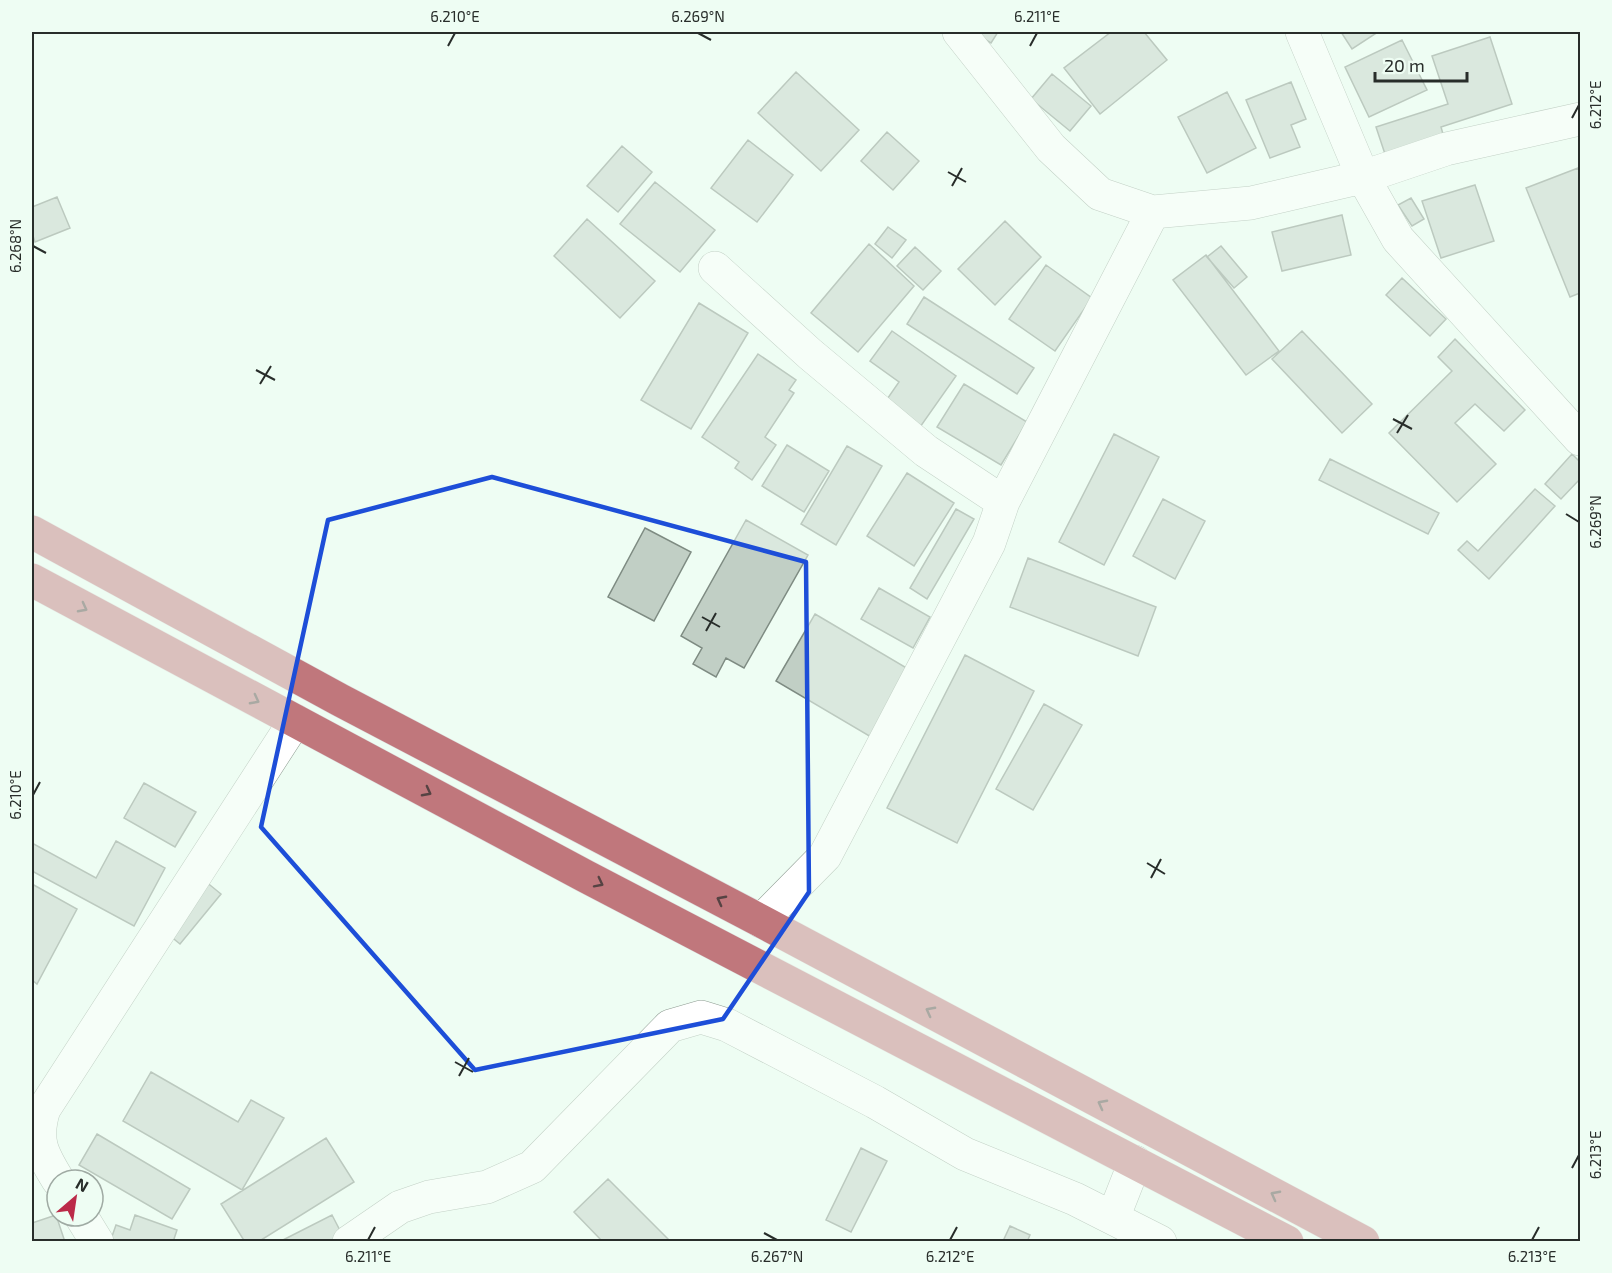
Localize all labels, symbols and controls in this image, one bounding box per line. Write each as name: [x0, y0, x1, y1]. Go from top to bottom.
text: 6.210°E: [430, 7, 480, 25]
text: 6.269°N: [671, 7, 725, 25]
text: 6.211°E: [1014, 7, 1060, 25]
scale bar: [1375, 45, 1466, 83]
text: 20 m: [1384, 54, 1425, 76]
text: 6.212°E: [1586, 81, 1604, 129]
text: 6.268°N: [6, 219, 24, 273]
text: 6.269°N: [1586, 495, 1604, 549]
one-way arrow: [77, 601, 87, 612]
one-way arrow: [249, 693, 259, 704]
text: 6.210°E: [6, 770, 24, 820]
one-way arrow: [421, 785, 431, 796]
one-way arrow: [593, 876, 604, 888]
one-way arrow: [717, 896, 727, 907]
one-way arrow: [925, 1007, 936, 1019]
one-way arrow: [1097, 1099, 1108, 1111]
text: 6.213°E: [1586, 1131, 1604, 1179]
north arrow: [45, 1168, 105, 1228]
text: N: [73, 1173, 92, 1196]
one-way arrow: [1270, 1191, 1281, 1202]
text: 6.211°E: [345, 1247, 391, 1265]
text: 6.267°N: [751, 1247, 803, 1265]
text: 6.212°E: [926, 1247, 974, 1265]
text: 6.213°E: [1508, 1247, 1556, 1265]

